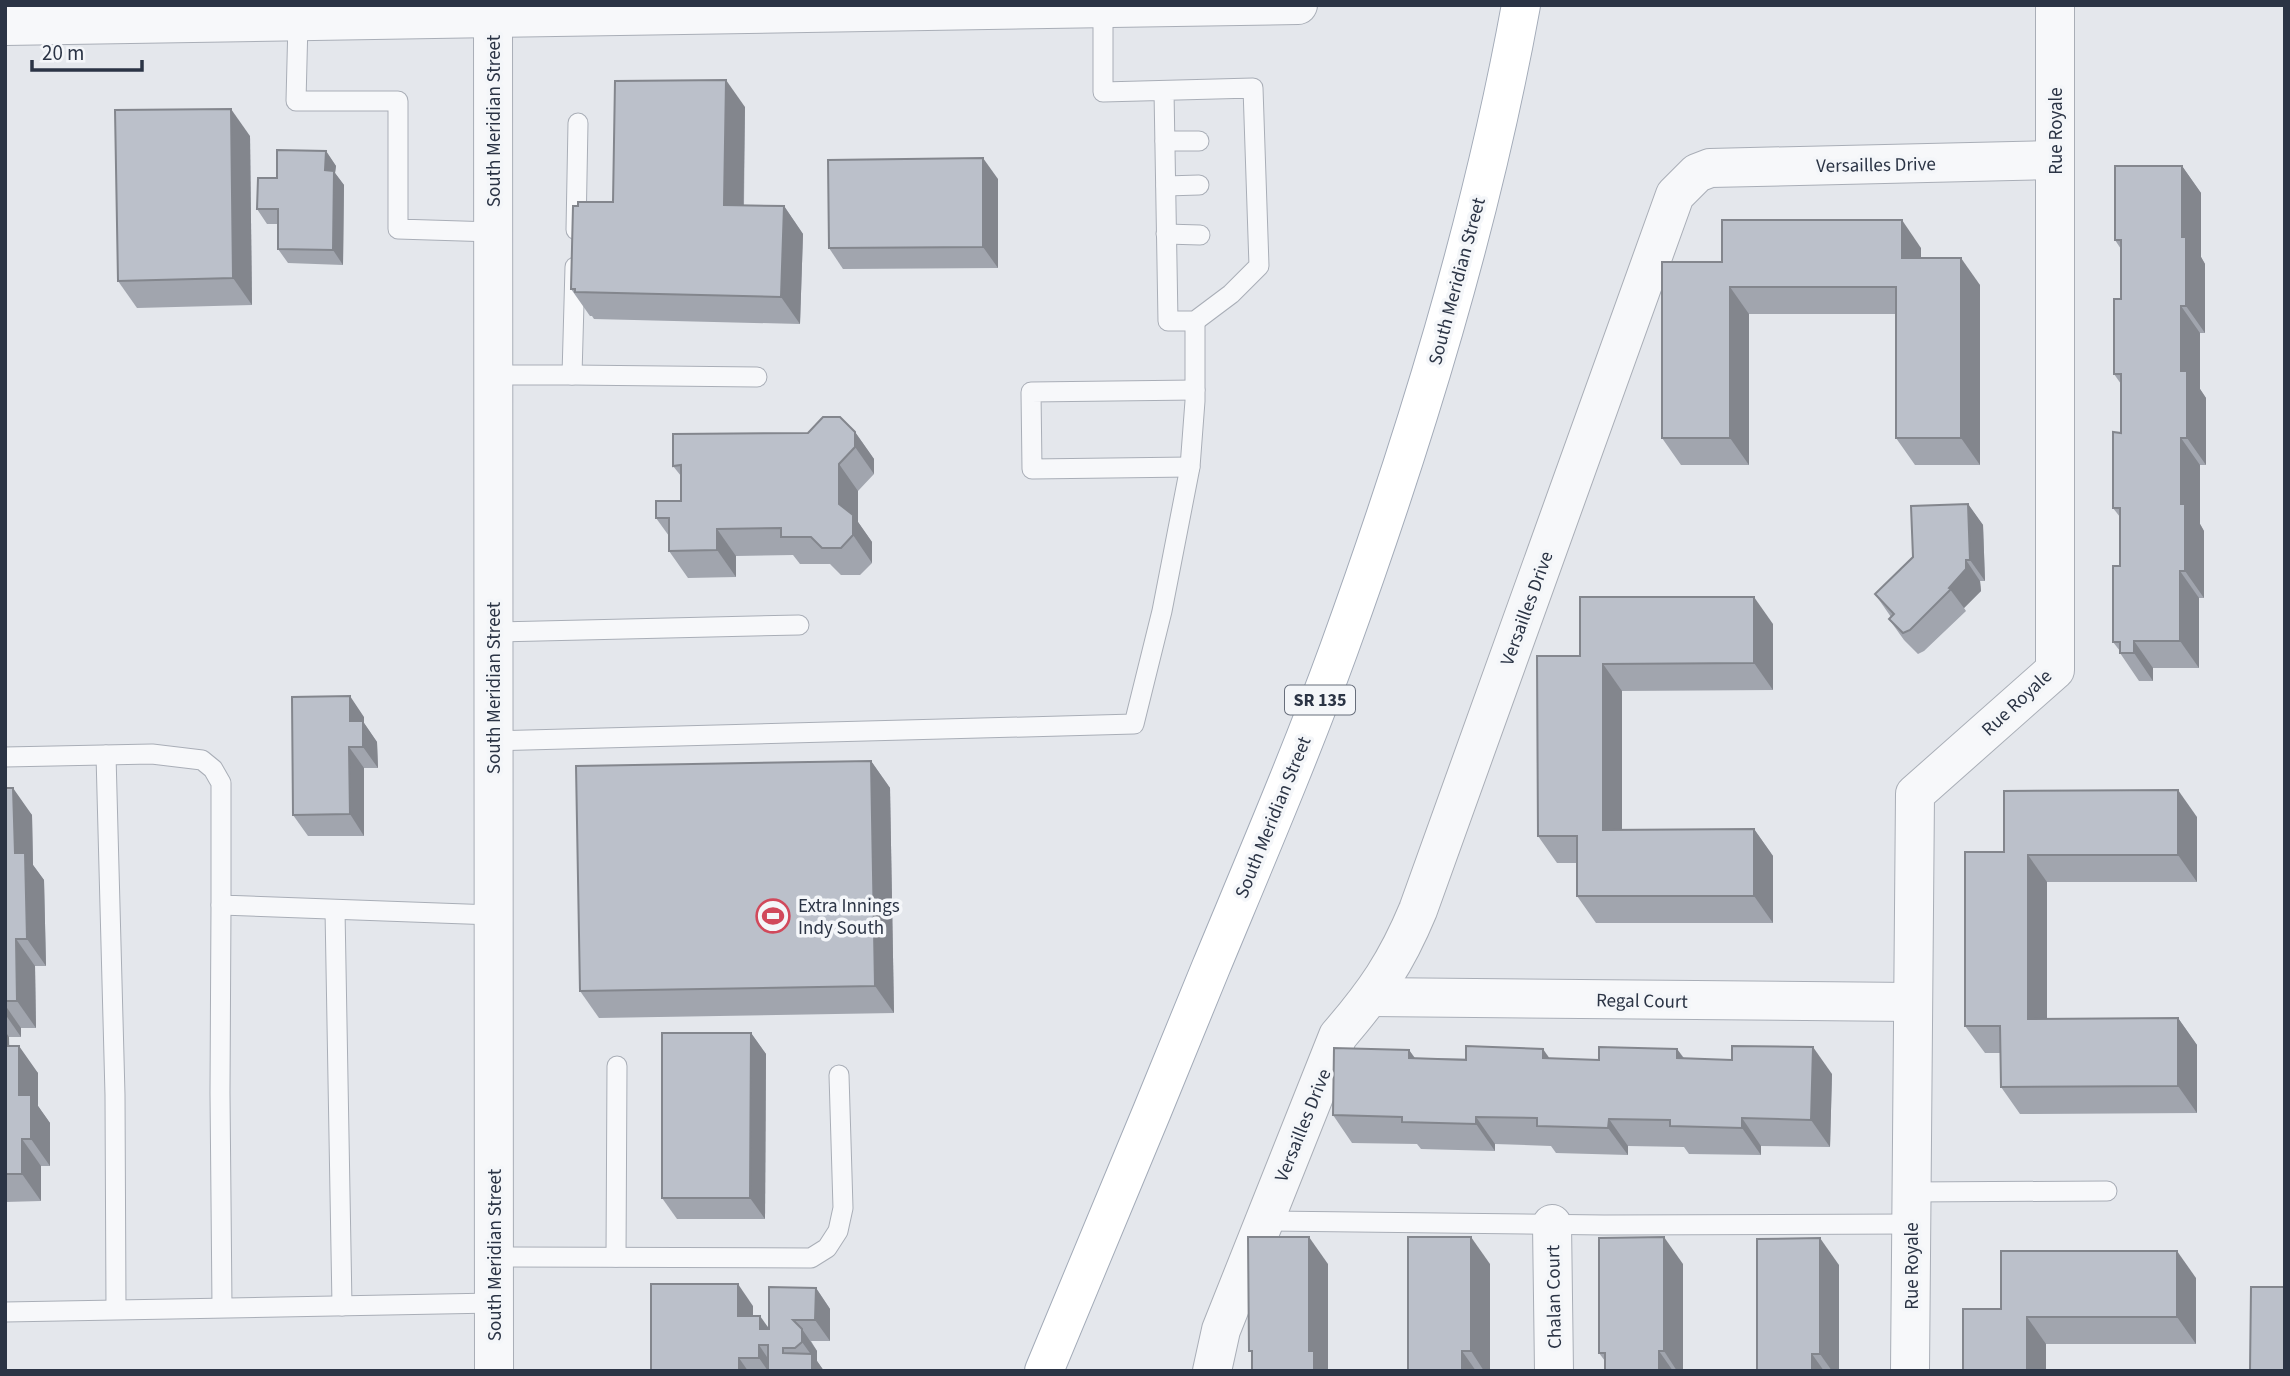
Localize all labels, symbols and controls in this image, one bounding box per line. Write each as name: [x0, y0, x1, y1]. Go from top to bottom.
scale bar: [32, 28, 142, 72]
street label: South Meridian Street: [481, 34, 508, 207]
text: 20 m: [42, 38, 84, 68]
street label: Rue Royale: [2043, 87, 2070, 175]
street label: Versailles Drive: [1816, 151, 1936, 180]
street label: South Meridian Street: [1422, 194, 1493, 368]
street label: Versailles Drive: [1494, 548, 1561, 669]
street label: South Meridian Street: [481, 601, 508, 774]
street label: Rue Royale: [1976, 663, 2058, 743]
road number: SR 135: [1285, 686, 1355, 714]
street label: South Meridian Street: [1229, 732, 1318, 903]
place label: Extra Innings Indy South: [798, 893, 900, 942]
sports icon: Extra Innings Indy South: [754, 897, 792, 935]
street label: Regal Court: [1596, 987, 1689, 1016]
street label: Versailles Drive: [1268, 1065, 1338, 1186]
street label: South Meridian Street: [482, 1168, 509, 1341]
street label: Rue Royale: [1899, 1222, 1926, 1310]
street label: Chalan Court: [1540, 1244, 1569, 1349]

